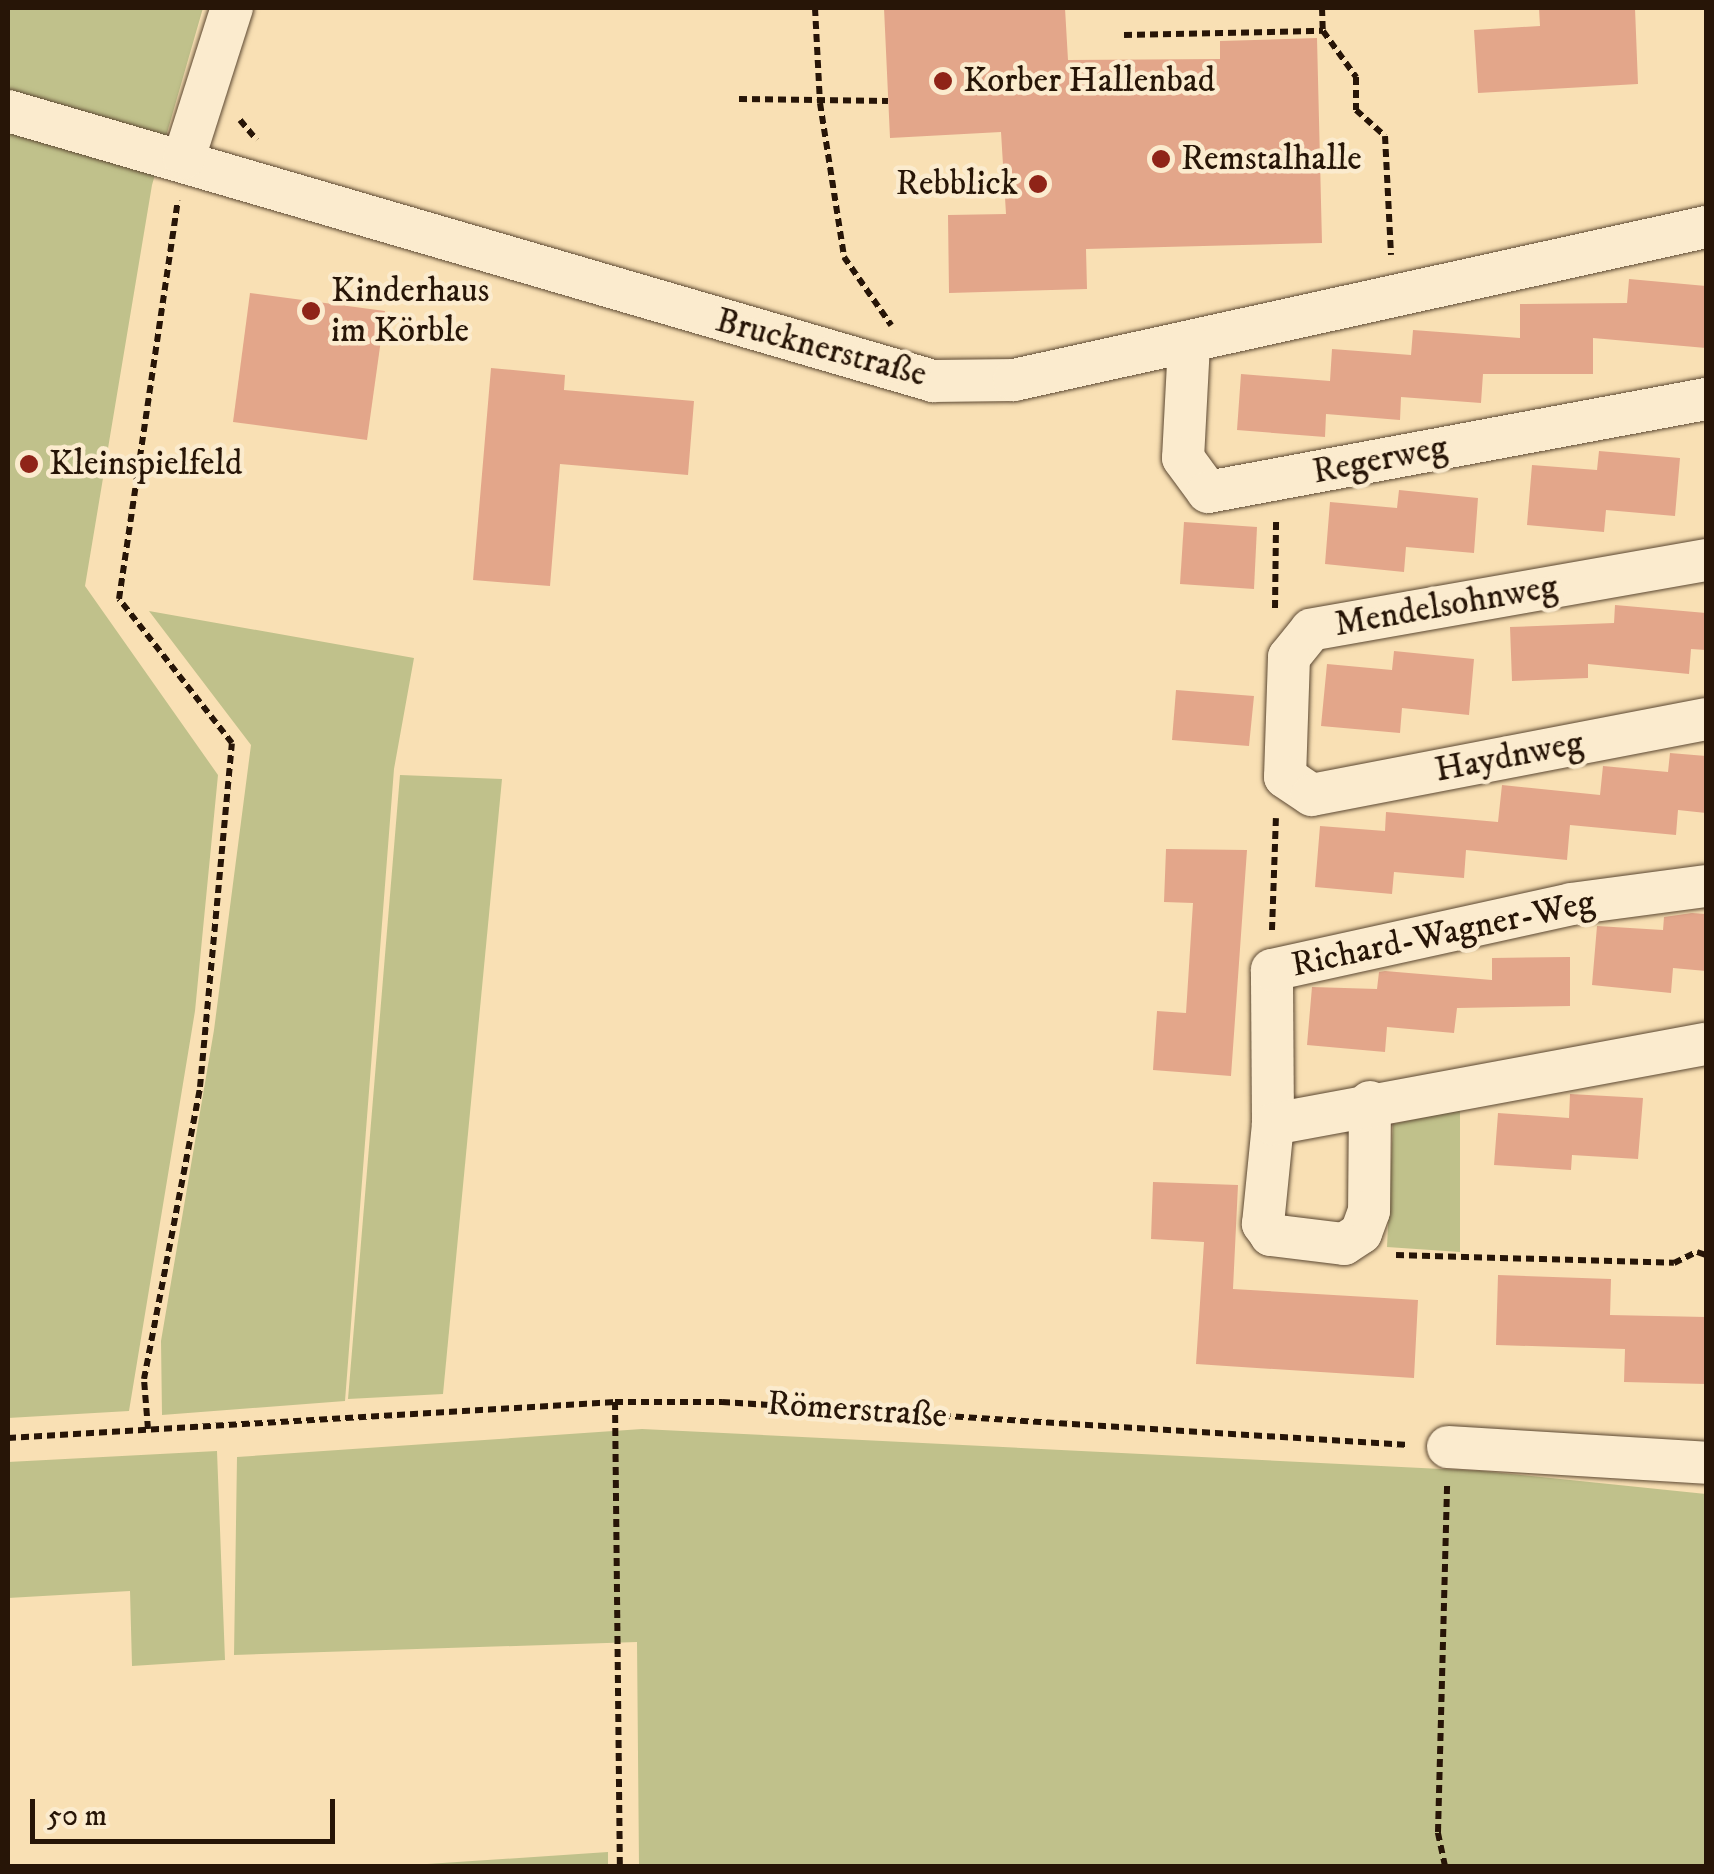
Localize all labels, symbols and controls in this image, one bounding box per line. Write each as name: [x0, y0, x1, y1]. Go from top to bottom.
place label: Korber Hallenbad: [963, 60, 1215, 102]
marker: Korber Hallenbad: [932, 70, 954, 92]
place label: Remstalhalle: [1181, 138, 1362, 180]
marker: Remstalhalle: [1150, 148, 1172, 170]
place label: Rebblick: [896, 163, 1018, 205]
marker: Rebblick: [1027, 173, 1049, 195]
place label: Kinderhaus im Körble: [331, 270, 489, 352]
marker: Kinderhaus im Körble: [300, 300, 322, 322]
street label: Brucknerstraße: [711, 300, 931, 396]
street label: Regerweg: [1309, 426, 1451, 494]
place label: Kleinspielfeld: [49, 443, 243, 485]
marker: Kleinspielfeld: [18, 453, 40, 475]
street label: Mendelsohnweg: [1331, 566, 1561, 646]
street label: Haydnweg: [1431, 722, 1587, 792]
street label: Richard-Wagner-Weg: [1288, 881, 1598, 987]
street label: Römerstraße: [766, 1383, 948, 1437]
scale bar: [35, 1779, 340, 1841]
text: 50 m: [47, 1798, 107, 1835]

